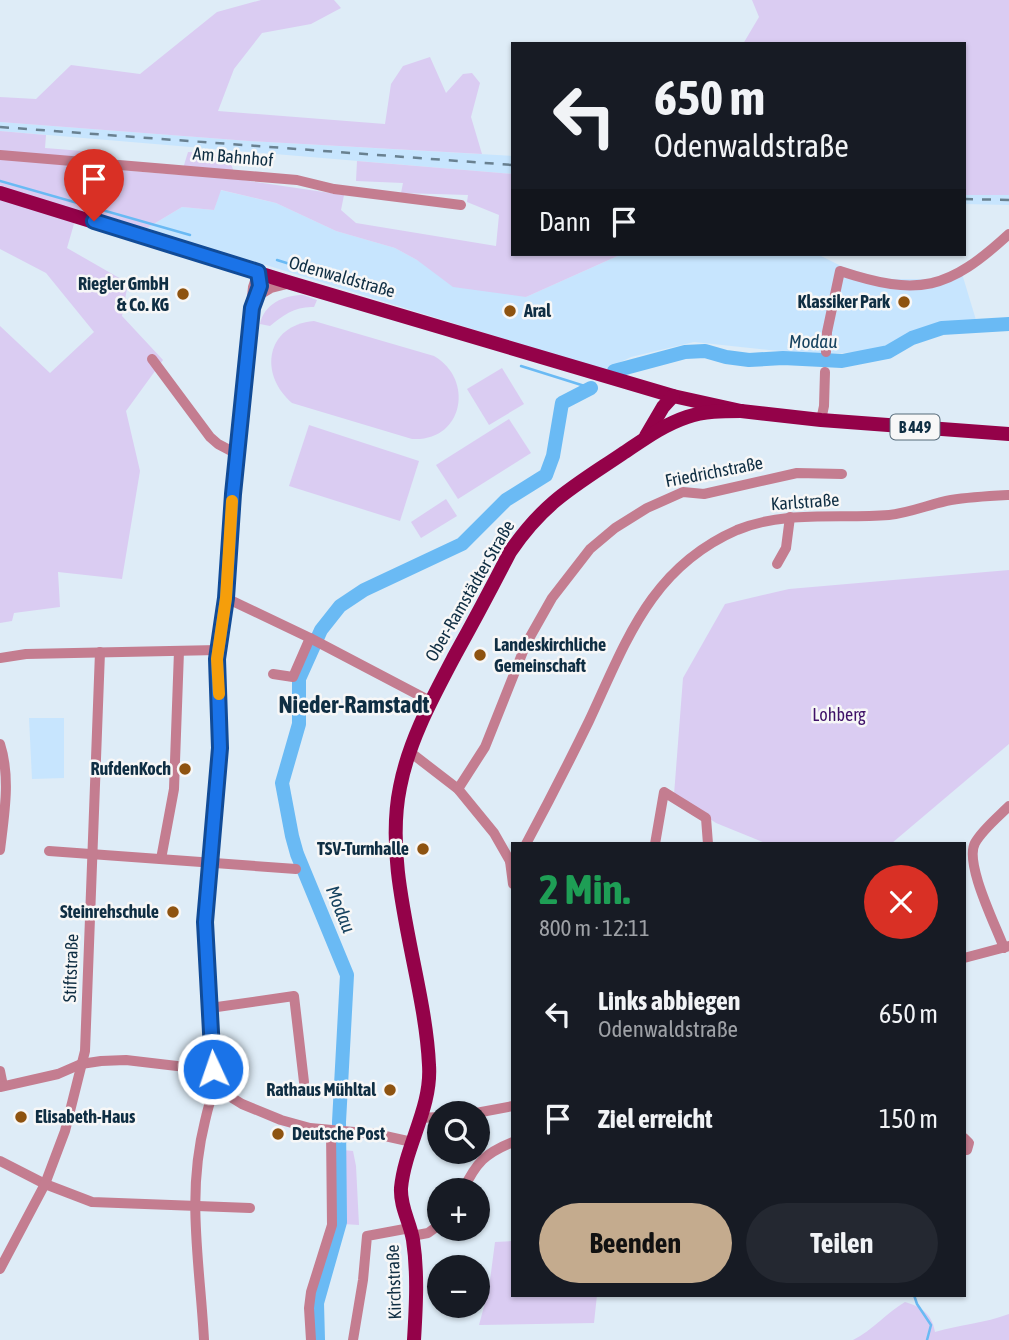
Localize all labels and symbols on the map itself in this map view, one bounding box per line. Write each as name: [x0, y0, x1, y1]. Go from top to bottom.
street label: Am Bahnhof: [192, 143, 274, 170]
pin: [64, 149, 124, 221]
street label: Odenwaldstraße: [287, 251, 398, 302]
place label: Riegler GmbH & Co. KG: [78, 273, 169, 315]
marker: Riegler GmbH & Co. KG: [175, 286, 191, 302]
place label: Klassiker Park: [798, 291, 891, 312]
marker: Klassiker Park: [896, 294, 912, 310]
place label: Aral: [523, 300, 551, 321]
marker: Aral: [502, 303, 518, 319]
water label: Modau: [789, 330, 837, 352]
road number: B 449: [890, 414, 940, 440]
street label: Friedrichstraße: [663, 452, 765, 491]
street label: Karlstraße: [770, 489, 840, 514]
street label: Ober-Ramstädter Straße: [421, 516, 519, 665]
place label: Landeskirchliche Gemeinschaft: [494, 634, 606, 676]
marker: Landeskirchliche Gemeinschaft: [472, 647, 488, 663]
district label: Nieder-Ramstadt: [278, 691, 430, 718]
park label: Lohberg: [812, 704, 866, 725]
place label: RufdenKoch: [91, 758, 171, 779]
marker: RufdenKoch: [177, 761, 193, 777]
place label: TSV-Turnhalle: [317, 838, 409, 859]
marker: TSV-Turnhalle: [415, 841, 431, 857]
water label: Modau: [322, 882, 360, 936]
place label: Steinrehschule: [60, 901, 159, 922]
marker: Steinrehschule: [165, 904, 181, 920]
street label: Stiftstraße: [59, 933, 82, 1003]
position arrow: [176, 1032, 250, 1106]
place label: Rathaus Mühltal: [266, 1079, 376, 1100]
marker: Rathaus Mühltal: [382, 1082, 398, 1098]
place label: Elisabeth-Haus: [35, 1106, 136, 1127]
marker: Elisabeth-Haus: [13, 1109, 29, 1125]
place label: Deutsche Post: [292, 1123, 386, 1144]
marker: Deutsche Post: [270, 1126, 286, 1142]
street label: Kirchstraße: [382, 1244, 405, 1320]

